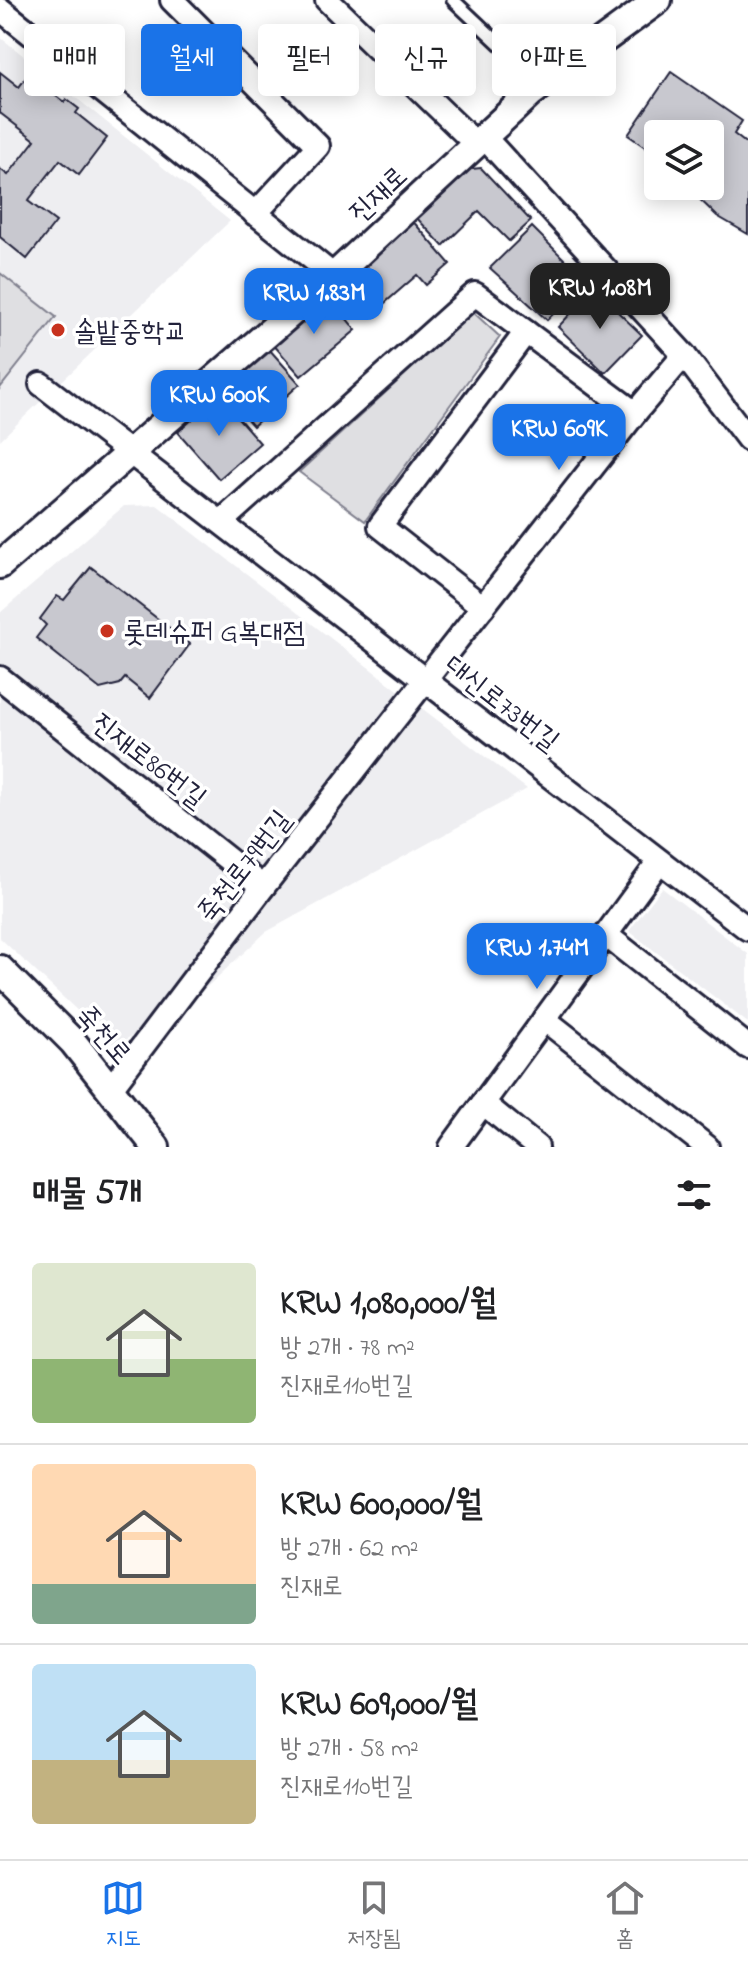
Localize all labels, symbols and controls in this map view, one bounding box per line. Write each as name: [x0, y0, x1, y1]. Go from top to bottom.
chip: 매매: [24, 24, 125, 96]
chip: 월세: [141, 24, 242, 96]
chip: 필터: [258, 24, 359, 96]
chip: 신규: [375, 24, 476, 96]
chip: 아파트: [492, 24, 616, 96]
map controls: [644, 120, 724, 200]
button: layers: [644, 120, 724, 200]
street label: 진재로: [341, 158, 418, 234]
pin: KRW 1.08M: [508, 263, 692, 331]
pin: KRW 1.83M: [222, 268, 406, 336]
text: KRW 1.08M: [548, 270, 652, 308]
text: KRW 1.83M: [262, 275, 366, 313]
place label: 솔밭중학교: [74, 313, 187, 354]
marker: 솔밭중학교: [49, 321, 67, 339]
pin: KRW 600K: [136, 370, 302, 438]
text: KRW 600K: [169, 377, 269, 415]
pin: KRW 609K: [476, 404, 642, 472]
text: KRW 609K: [511, 411, 607, 449]
place label: 롯데슈퍼 G복대점: [123, 614, 305, 655]
marker: 롯데슈퍼 G복대점: [98, 622, 116, 640]
street label: 대신로73번길: [435, 647, 567, 763]
street label: 진재로86번길: [82, 704, 214, 820]
street label: 죽천로79번길: [189, 802, 303, 932]
pin: KRW 1.74M: [445, 923, 629, 991]
text: KRW 1.74M: [485, 930, 589, 968]
street label: 죽천로: [65, 997, 140, 1075]
text: 매물 5개: [32, 1170, 142, 1220]
icon: filters: [672, 1173, 716, 1217]
text: KRW 1,080,000/월: [280, 1280, 497, 1330]
icon: home: [96, 1295, 192, 1391]
text: 방 2개 · 78 m²: [280, 1330, 415, 1368]
text: 진재로110번길: [280, 1368, 412, 1406]
text: KRW 600,000/월: [280, 1481, 482, 1531]
icon: home: [96, 1496, 192, 1592]
text: 방 2개 · 62 m²: [280, 1531, 419, 1569]
text: 진재로: [280, 1569, 343, 1607]
text: KRW 609,000/월: [280, 1681, 478, 1731]
icon: home: [96, 1696, 192, 1792]
text: 방 2개 · 58 m²: [280, 1731, 419, 1769]
text: 진재로110번길: [280, 1769, 412, 1807]
tab: 지도: [101, 1876, 145, 1956]
tab: 저장됨: [347, 1876, 401, 1956]
tab: 홈: [603, 1876, 647, 1956]

